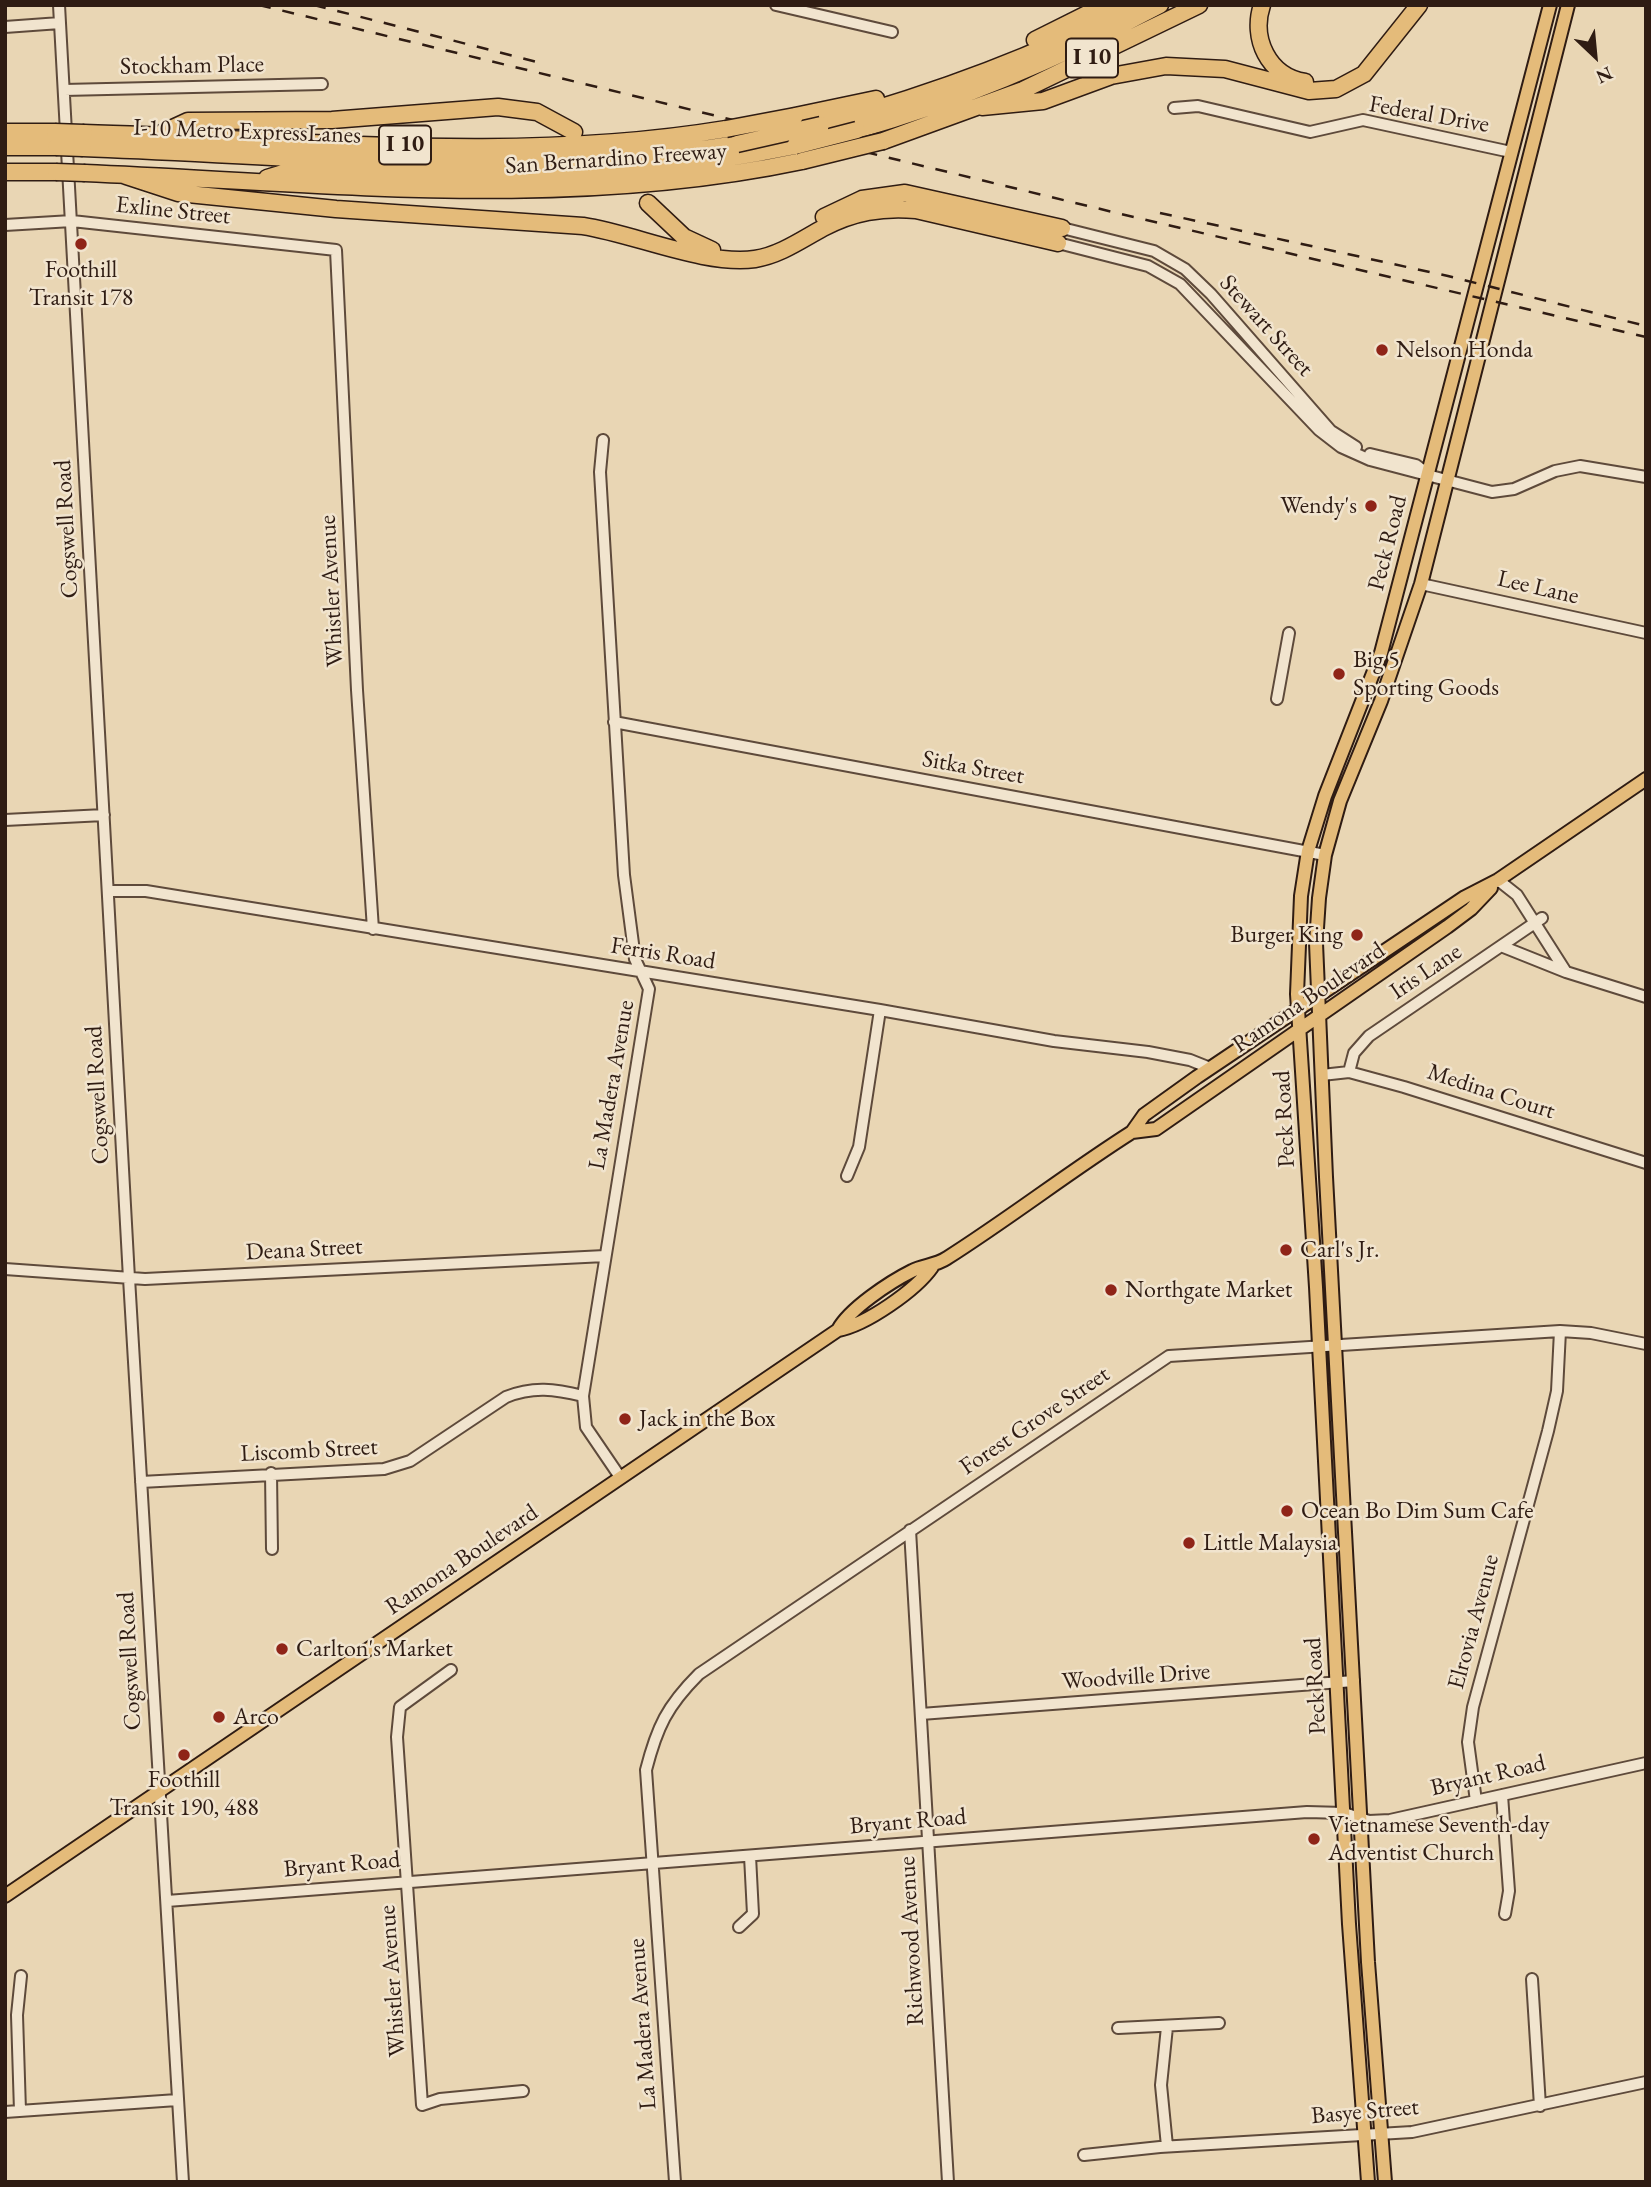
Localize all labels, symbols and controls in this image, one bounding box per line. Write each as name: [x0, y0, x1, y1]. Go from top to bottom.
north arrow: [1560, 21, 1630, 91]
road number: I 10: [1066, 39, 1118, 78]
street label: Stockham Place: [120, 50, 264, 82]
text: N: [1592, 61, 1617, 90]
street label: Federal Drive: [1367, 90, 1491, 140]
street label: I-10 Metro ExpressLanes: [133, 114, 361, 150]
road number: I 10: [379, 126, 431, 164]
street label: San Bernardino Freeway: [504, 137, 728, 181]
street label: Exline Street: [114, 191, 232, 231]
marker: Foothill Transit 178: [73, 236, 89, 252]
place label: Foothill Transit 178: [29, 256, 133, 312]
street label: Stewart Street: [1213, 269, 1319, 383]
place label: Nelson Honda: [1396, 336, 1533, 364]
marker: Nelson Honda: [1374, 342, 1390, 358]
street label: Cogswell Road: [49, 459, 85, 599]
place label: Wendy's: [1280, 492, 1357, 520]
street label: Peck Road: [1362, 492, 1414, 594]
marker: Wendy's: [1363, 498, 1379, 514]
street label: Whistler Avenue: [314, 514, 350, 668]
street label: Lee Lane: [1494, 565, 1582, 611]
place label: Big 5 Sporting Goods: [1353, 646, 1499, 702]
marker: Big 5 Sporting Goods: [1331, 666, 1347, 682]
street label: Sitka Street: [920, 745, 1026, 791]
place label: Burger King: [1230, 921, 1343, 949]
marker: Burger King: [1349, 927, 1365, 943]
street label: Ferris Road: [609, 932, 717, 976]
street label: Ramona Boulevard: [1227, 936, 1391, 1060]
street label: Iris Lane: [1385, 938, 1467, 1006]
street label: La Madera Avenue: [583, 998, 641, 1172]
street label: Cogswell Road: [80, 1025, 116, 1165]
street label: Medina Court: [1424, 1058, 1558, 1126]
street label: Peck Road: [1268, 1070, 1302, 1168]
street label: Deana Street: [245, 1233, 363, 1267]
place label: Carl's Jr.: [1300, 1236, 1379, 1264]
marker: Carl's Jr.: [1278, 1242, 1294, 1258]
place label: Northgate Market: [1125, 1276, 1292, 1304]
marker: Northgate Market: [1103, 1282, 1119, 1298]
street label: Forest Grove Street: [955, 1360, 1115, 1482]
place label: Jack in the Box: [639, 1405, 775, 1433]
marker: Jack in the Box: [617, 1411, 633, 1427]
street label: Liscomb Street: [240, 1433, 378, 1469]
place label: Ocean Bo Dim Sum Cafe: [1301, 1497, 1534, 1525]
street label: Ramona Boulevard: [380, 1498, 544, 1622]
marker: Ocean Bo Dim Sum Cafe: [1279, 1503, 1295, 1519]
place label: Little Malaysia: [1203, 1529, 1337, 1557]
marker: Little Malaysia: [1181, 1535, 1197, 1551]
street label: Elrovia Avenue: [1442, 1551, 1506, 1693]
street label: Cogswell Road: [112, 1591, 148, 1731]
place label: Carlton's Market: [296, 1635, 453, 1663]
street label: Peck Road: [1299, 1637, 1333, 1735]
marker: Carlton's Market: [274, 1641, 290, 1657]
street label: Woodville Drive: [1061, 1657, 1211, 1697]
place label: Arco: [233, 1703, 279, 1731]
marker: Arco: [211, 1709, 227, 1725]
marker: Foothill Transit 190, 488: [176, 1747, 192, 1763]
street label: Bryant Road: [1428, 1749, 1548, 1803]
place label: Foothill Transit 190, 488: [109, 1766, 259, 1822]
street label: Bryant Road: [848, 1803, 968, 1841]
place label: Vietnamese Seventh-day Adventist Church: [1328, 1811, 1550, 1867]
marker: Vietnamese Seventh-day Adventist Church: [1306, 1831, 1322, 1847]
street label: Bryant Road: [282, 1846, 402, 1884]
street label: Richwood Avenue: [893, 1855, 931, 2027]
street label: Whistler Avenue: [373, 1904, 413, 2058]
street label: La Madera Avenue: [623, 1937, 663, 2111]
street label: Basye Street: [1310, 2093, 1420, 2131]

